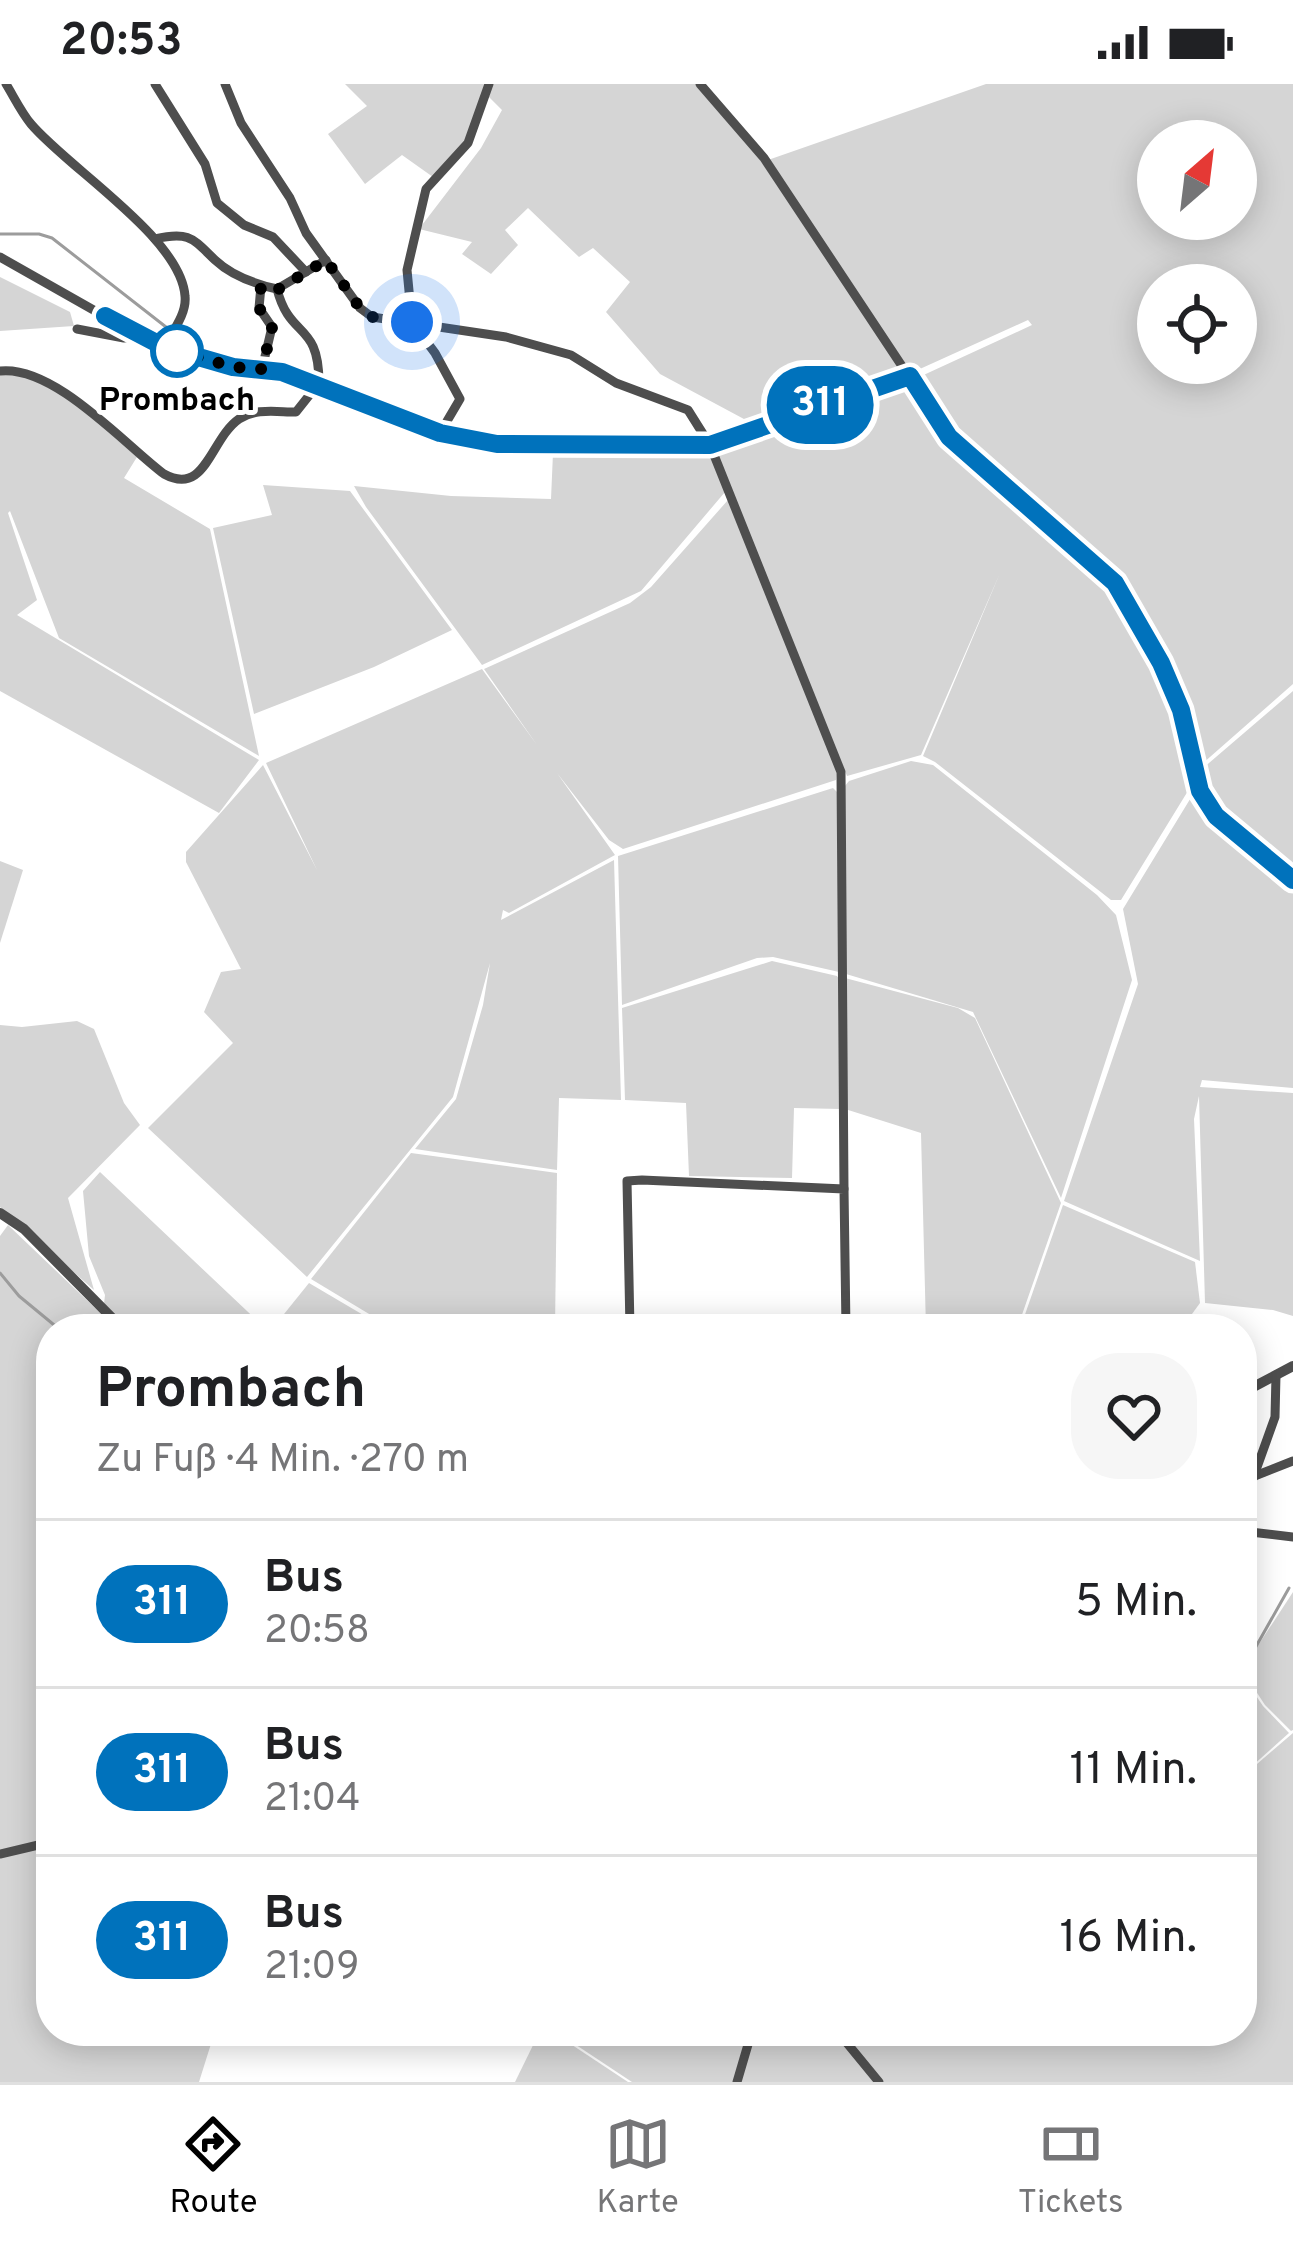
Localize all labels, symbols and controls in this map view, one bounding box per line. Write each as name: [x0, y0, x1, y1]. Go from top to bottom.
text: 20:53: [60, 14, 183, 71]
north arrow: [1137, 120, 1257, 240]
map controls: [1137, 120, 1257, 384]
button: locate: [1137, 264, 1257, 384]
your location: [382, 292, 442, 352]
marker: Prombach: [152, 326, 202, 376]
line badge: 311: [751, 366, 889, 444]
text: 311: [791, 378, 849, 431]
place label: Prombach: [99, 381, 255, 423]
button: heart: [1071, 1353, 1197, 1479]
text: Prombach: [96, 1356, 366, 1428]
text: Zu Fuß · 4 Min. · 270 m: [96, 1437, 469, 1486]
text: Bus: [264, 1551, 344, 1608]
text: 5 Min.: [1075, 1575, 1197, 1632]
text: 311: [133, 1577, 191, 1630]
text: 20:58: [264, 1608, 370, 1657]
text: Bus: [264, 1719, 344, 1776]
text: 11 Min.: [1069, 1743, 1197, 1800]
text: 311: [133, 1745, 191, 1798]
text: 21:04: [264, 1776, 360, 1825]
text: Bus: [264, 1887, 344, 1944]
text: 16 Min.: [1059, 1911, 1197, 1968]
text: 311: [133, 1913, 191, 1966]
text: 21:09: [264, 1944, 360, 1993]
tab: Route: [169, 2111, 258, 2225]
tab: Karte: [596, 2111, 679, 2225]
tab: Tickets: [1018, 2111, 1123, 2225]

